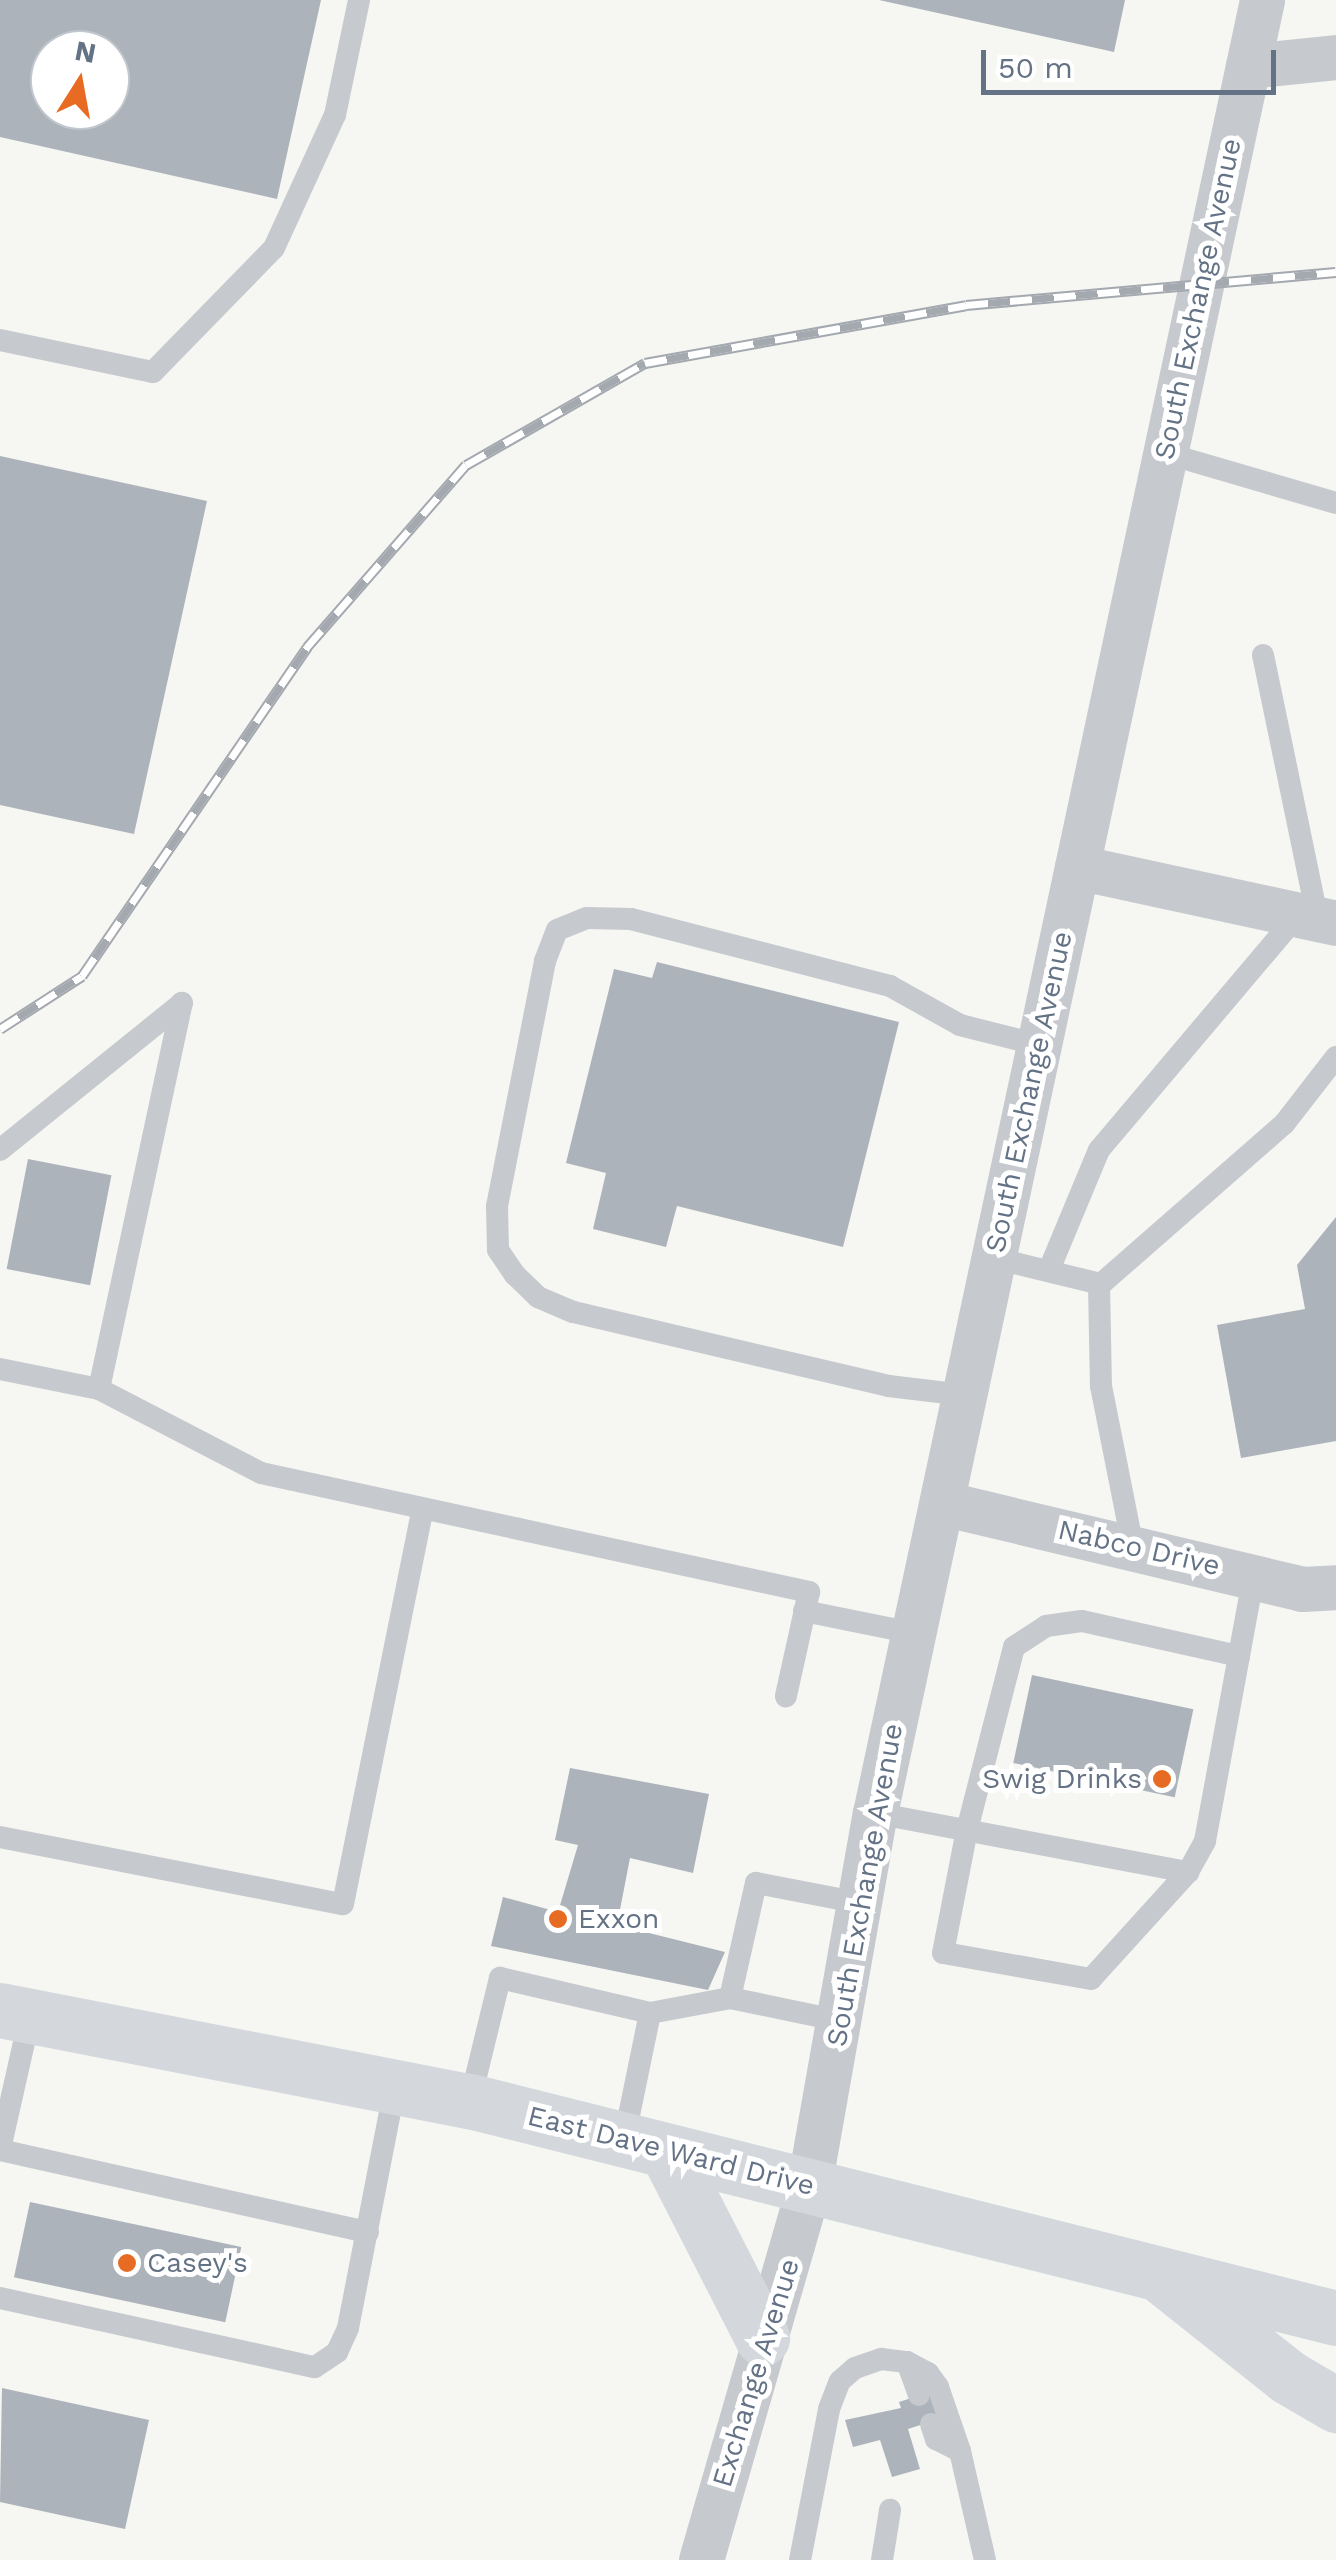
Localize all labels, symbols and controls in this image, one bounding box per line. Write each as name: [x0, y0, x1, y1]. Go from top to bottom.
north arrow: [30, 30, 130, 130]
scale bar: [986, 30, 1281, 92]
text: N: [72, 34, 99, 70]
text: 50 m: [998, 50, 1073, 85]
street label: South Exchange Avenue: [1147, 135, 1249, 463]
street label: South Exchange Avenue: [978, 928, 1080, 1256]
street label: Nabco Drive: [1055, 1513, 1223, 1583]
street label: South Exchange Avenue: [820, 1720, 910, 2050]
place label: Swig Drinks: [982, 1762, 1142, 1796]
marker: Swig Drinks: [1151, 1768, 1173, 1790]
place label: Exxon: [578, 1902, 659, 1936]
marker: Exxon: [547, 1908, 569, 1930]
street label: East Dave Ward Drive: [524, 2099, 818, 2203]
place label: Casey's: [147, 2246, 248, 2280]
marker: Casey's: [116, 2252, 138, 2274]
street label: Exchange Avenue: [705, 2254, 807, 2492]

